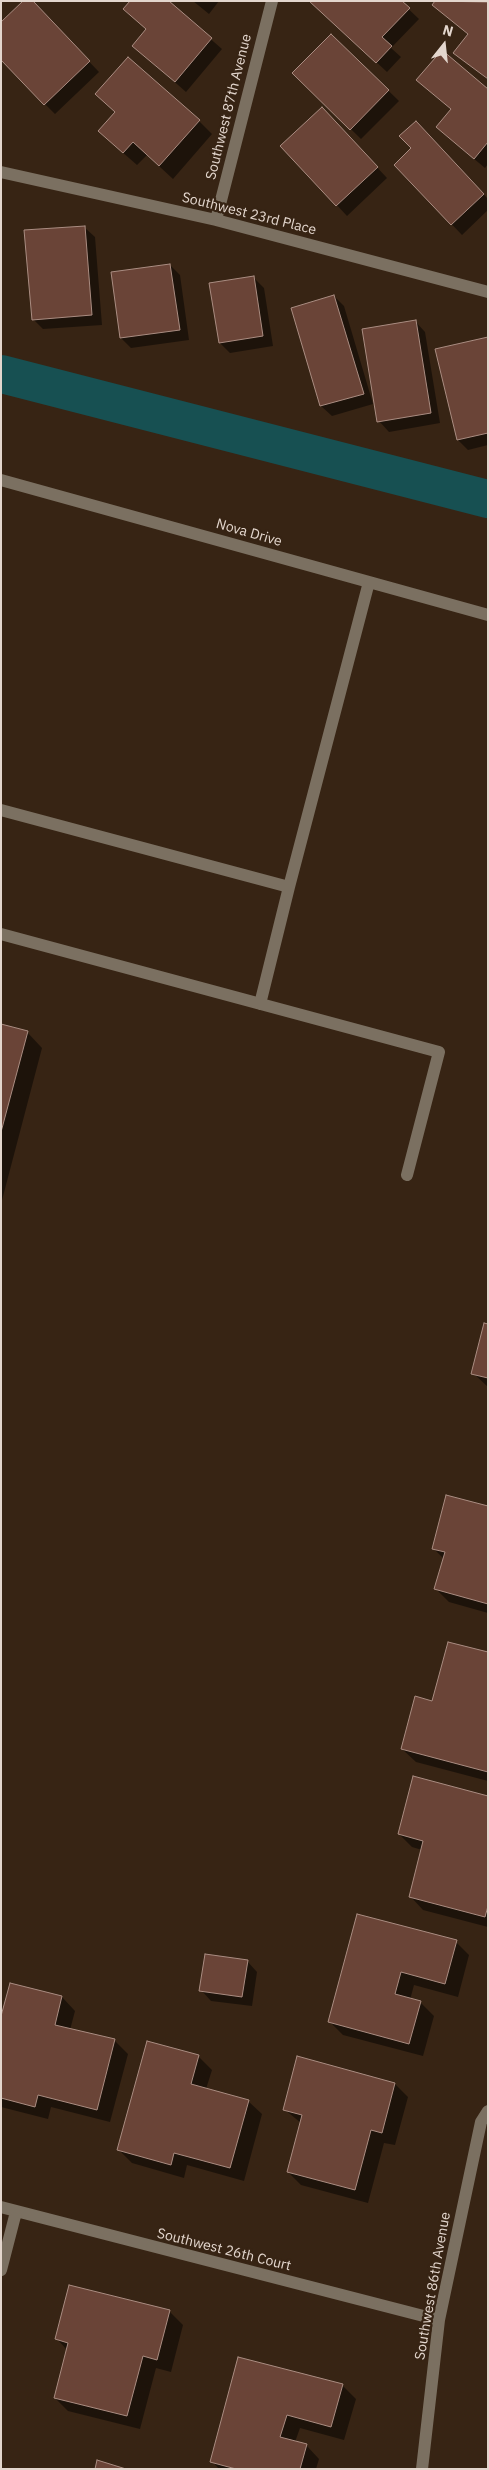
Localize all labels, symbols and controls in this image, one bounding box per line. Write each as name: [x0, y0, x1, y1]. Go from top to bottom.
north arrow: [419, 20, 469, 70]
text: N: [441, 21, 455, 41]
street label: Southwest 87th Avenue: [203, 32, 255, 182]
street label: Southwest 23rd Place: [180, 189, 318, 239]
street label: Nova Drive: [214, 516, 284, 550]
street label: Southwest 86th Avenue: [412, 2211, 454, 2361]
street label: Southwest 26th Court: [155, 2225, 293, 2275]

